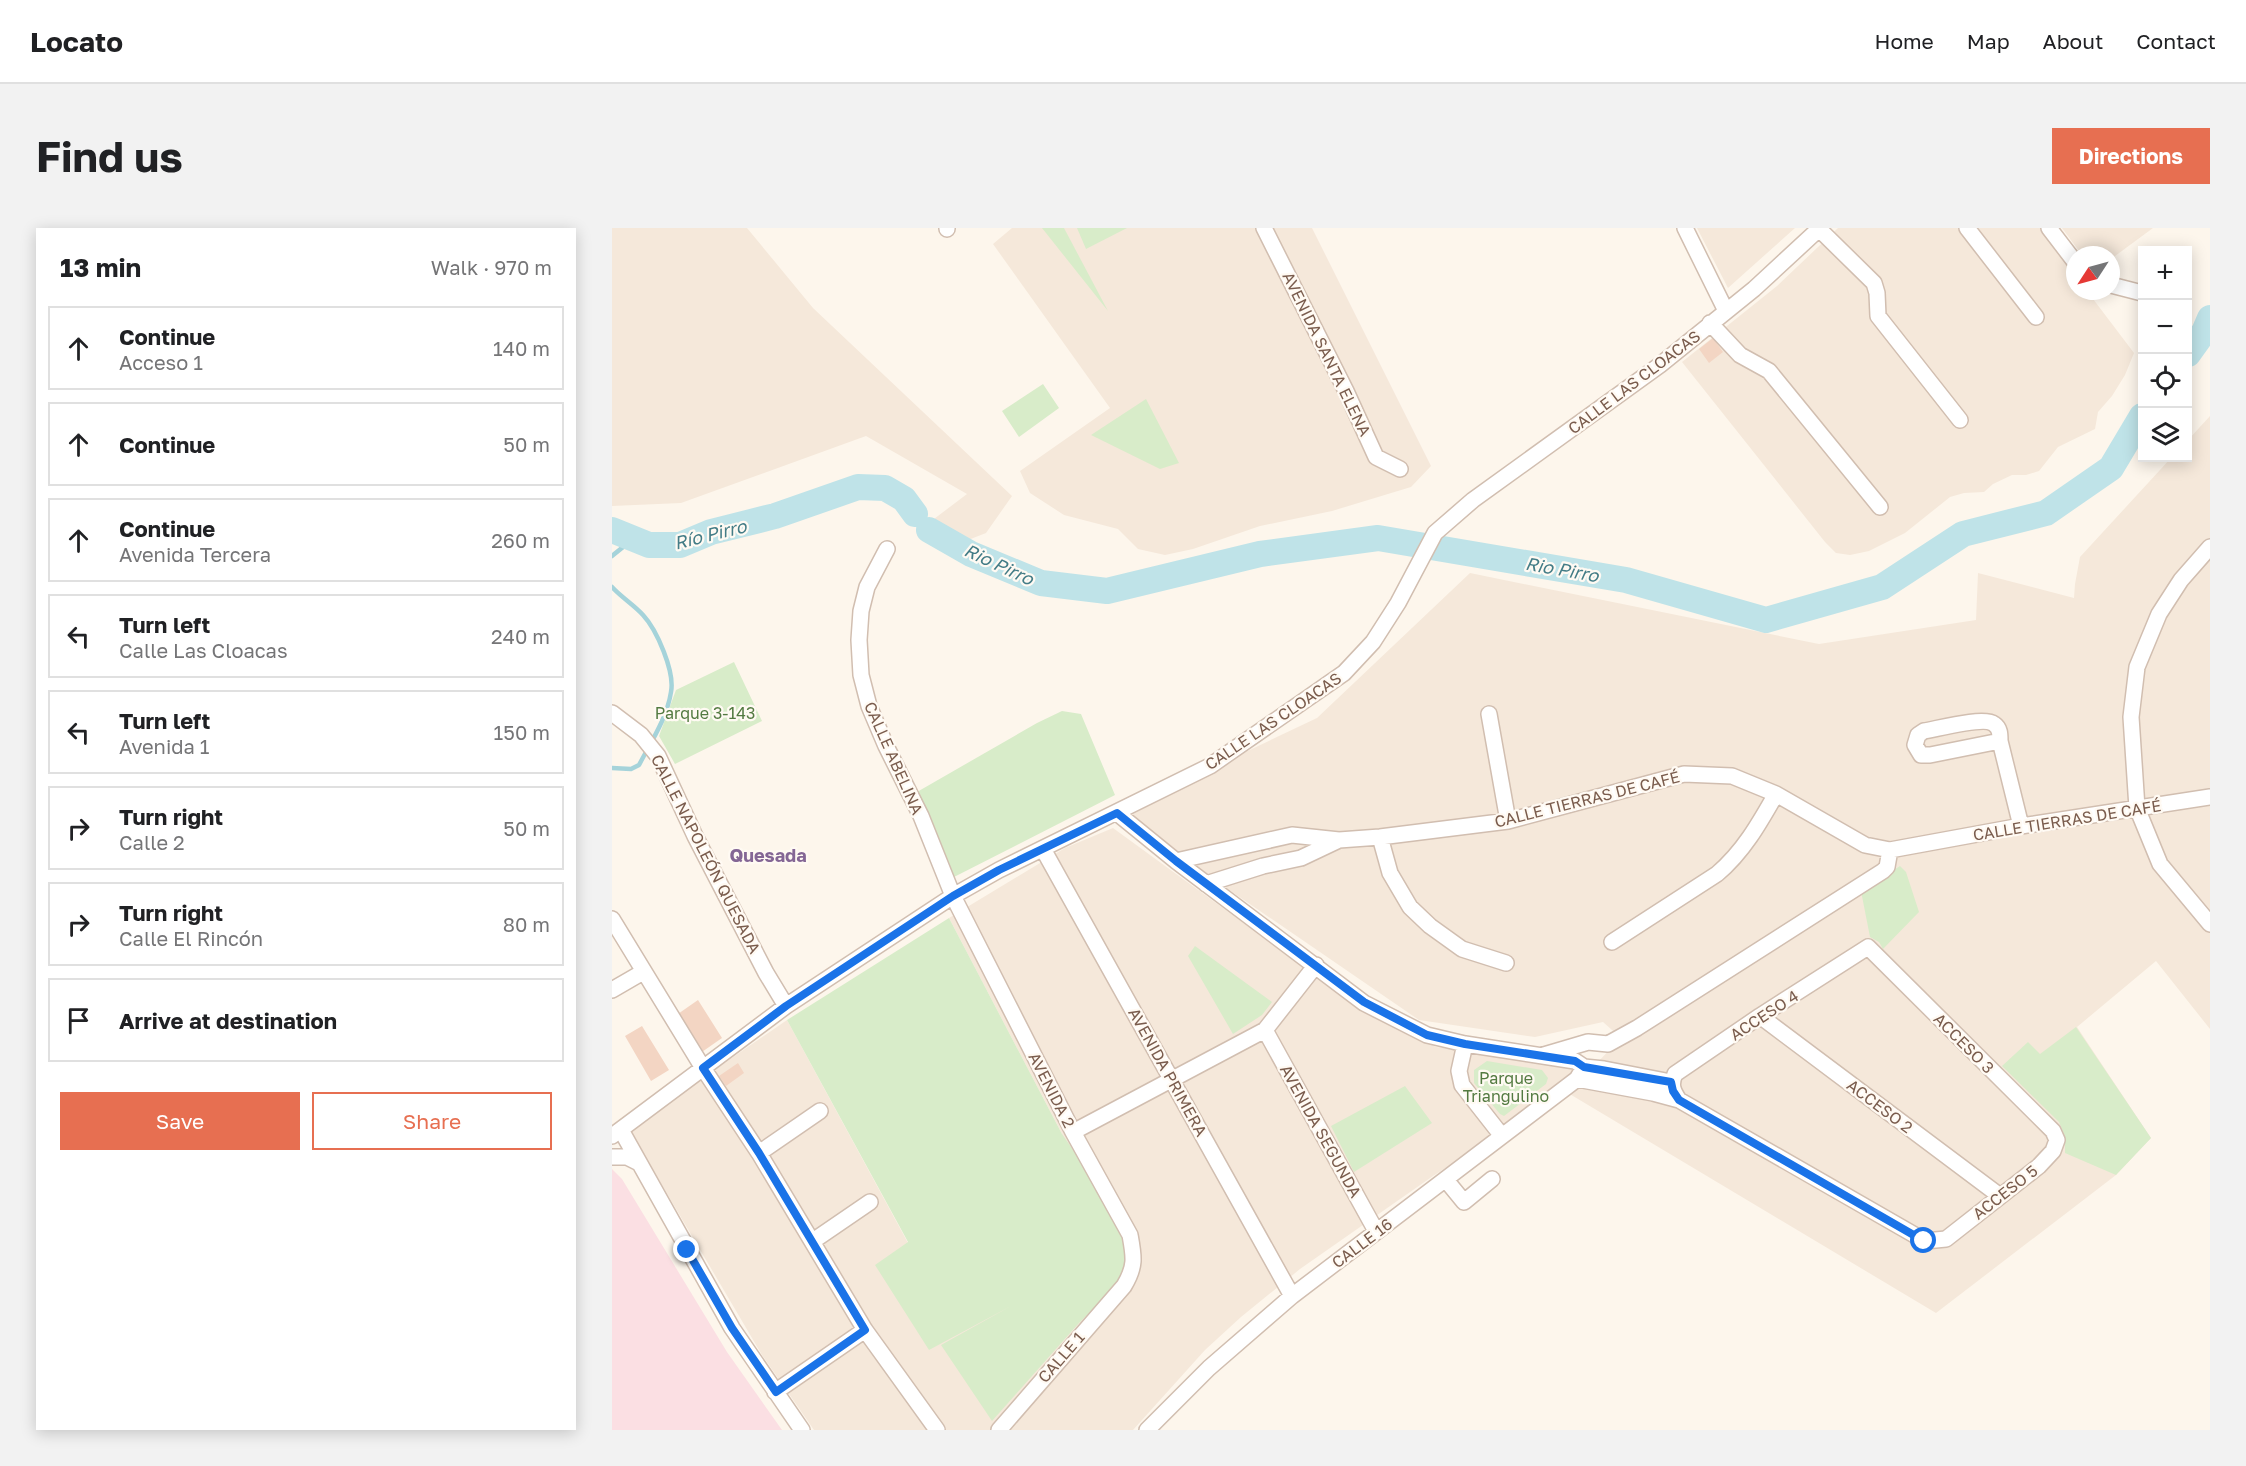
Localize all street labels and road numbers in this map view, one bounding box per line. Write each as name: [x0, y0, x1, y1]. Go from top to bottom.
street label: AVENIDA SANTA ELENA: [1278, 269, 1376, 440]
street label: CALLE LAS CLOACAS: [1564, 326, 1704, 438]
street label: CALLE LAS CLOACAS: [1201, 668, 1345, 774]
street label: CALLE ABELINA: [860, 698, 928, 818]
street label: CALLE NAPOLEÓN QUESADA: [647, 751, 765, 957]
street label: CALLE TIERRAS DE CAFÉ: [1492, 766, 1682, 832]
street label: CALLE TIERRAS DE CAFÉ: [1972, 795, 2162, 845]
street label: ACCESO 4: [1726, 985, 1802, 1045]
street label: AVENIDA PRIMERA: [1124, 1004, 1212, 1140]
street label: ACCESO 3: [1930, 1009, 1998, 1077]
street label: AVENIDA 2: [1025, 1049, 1079, 1131]
street label: AVENIDA SEGUNDA: [1276, 1061, 1366, 1201]
street label: ACCESO 2: [1843, 1075, 1917, 1137]
street label: ACCESO 5: [1968, 1160, 2042, 1224]
street label: CALLE 16: [1328, 1214, 1396, 1272]
street label: CALLE 1: [1033, 1327, 1089, 1387]

